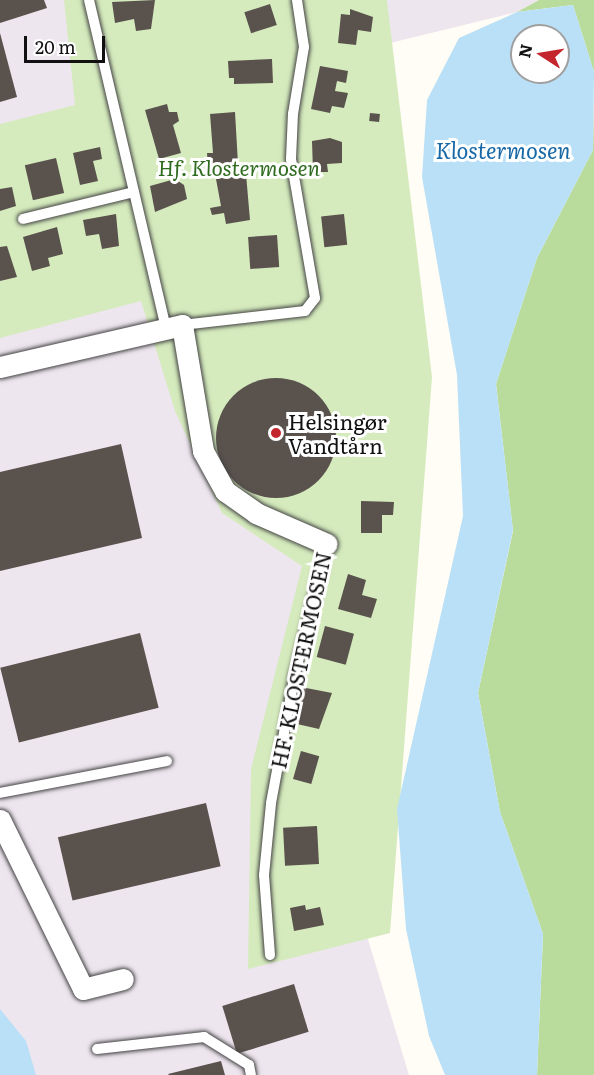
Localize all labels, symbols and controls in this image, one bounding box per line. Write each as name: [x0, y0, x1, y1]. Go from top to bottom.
scale bar: [27, 24, 108, 62]
north arrow: [510, 24, 570, 84]
text: 20 m: [35, 33, 76, 60]
text: N: [511, 42, 537, 60]
water label: Klostermosen: [436, 137, 570, 163]
park label: Hf. Klostermosen: [158, 154, 320, 180]
place label: Helsingør Vandtårn: [288, 408, 387, 458]
marker: Helsingør Vandtårn: [269, 426, 283, 440]
street label: HF. KLOSTERMOSEN: [265, 549, 335, 771]

